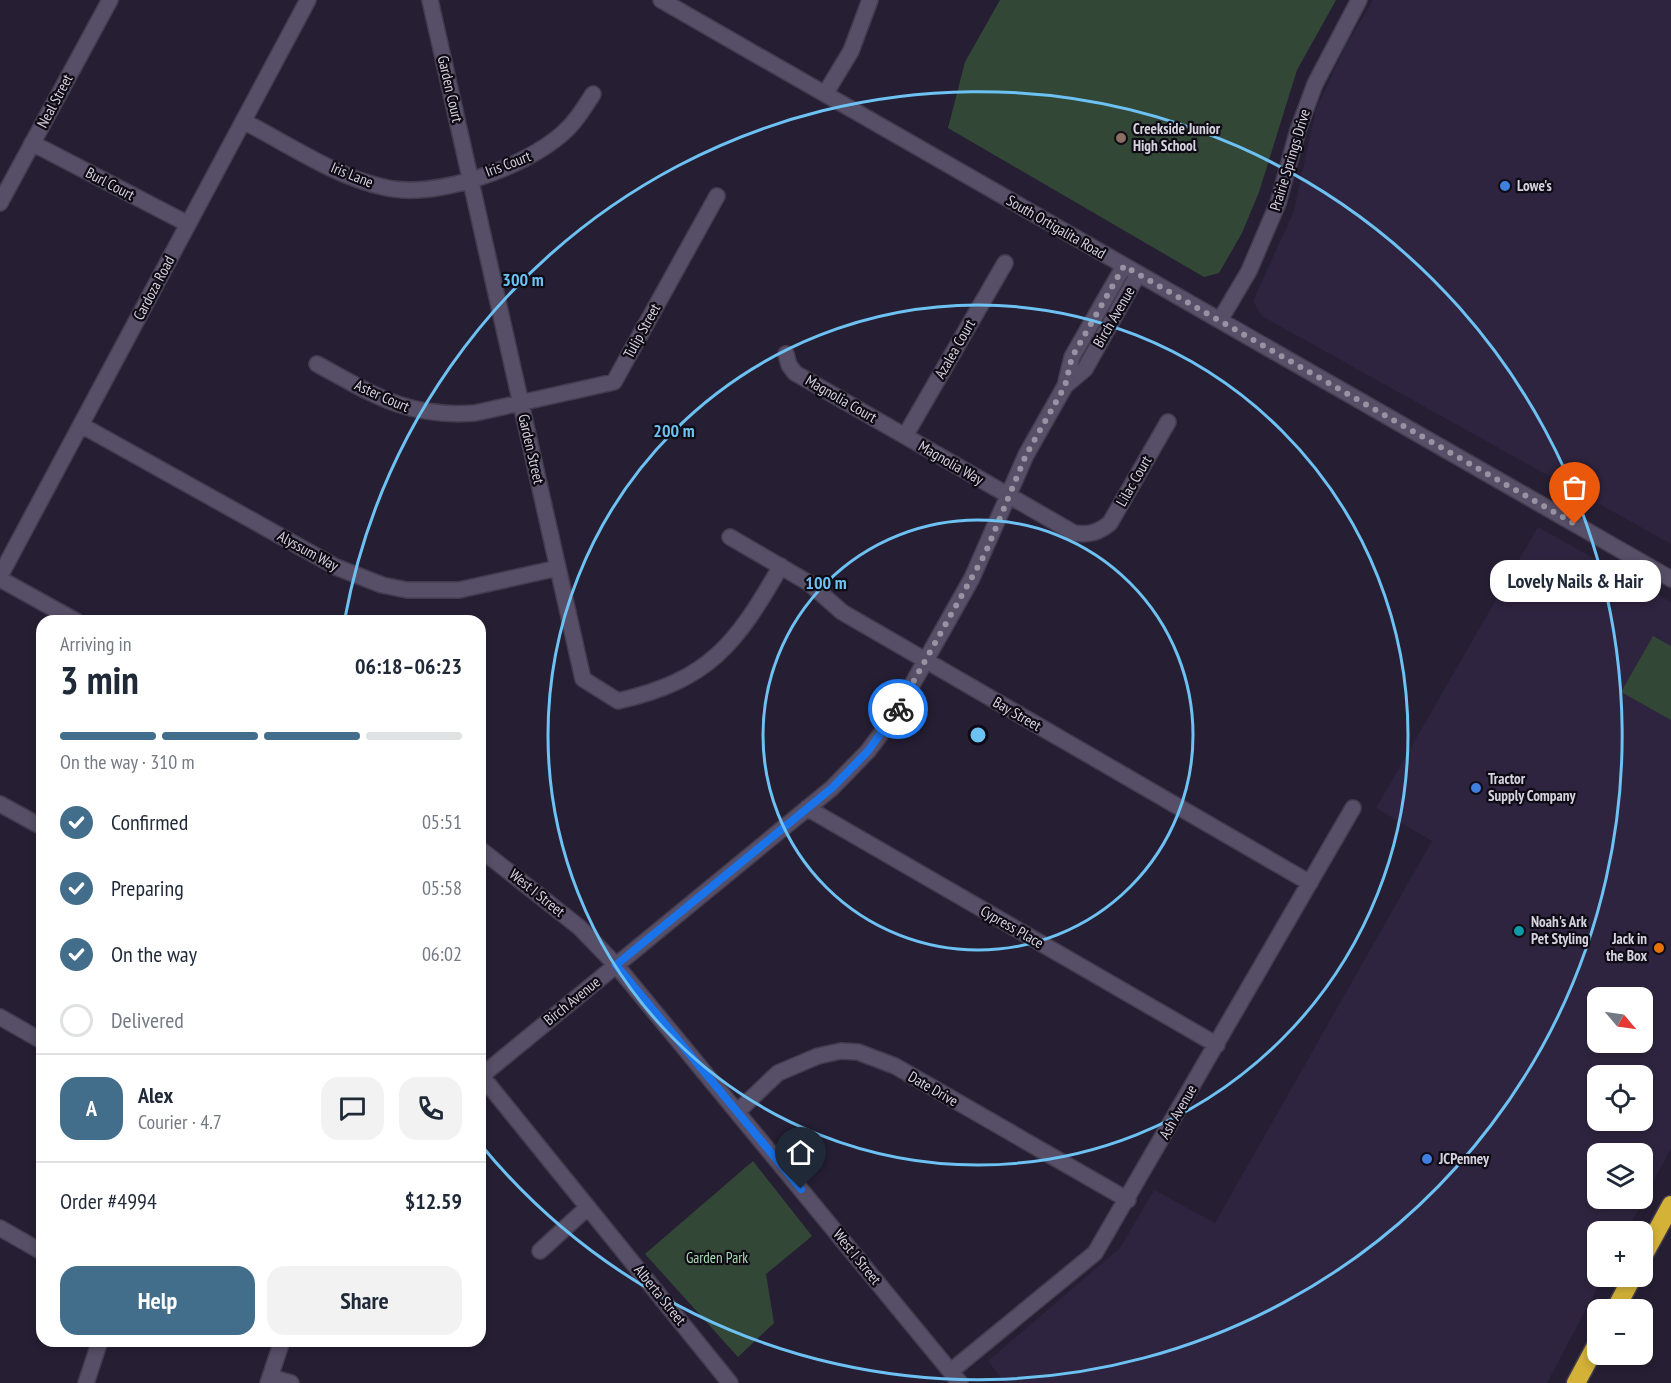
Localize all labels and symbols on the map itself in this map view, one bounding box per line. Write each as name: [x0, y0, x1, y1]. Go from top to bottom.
street label: Garden Court: [434, 54, 467, 124]
street label: Neal Street: [33, 71, 77, 131]
street label: Prairie Springs Drive: [1265, 107, 1314, 213]
place label: Creekside Junior High School: [1133, 119, 1221, 155]
marker: Creekside Junior High School: [1114, 131, 1128, 145]
street label: Iris Court: [482, 146, 533, 181]
street label: Iris Lane: [328, 158, 376, 192]
street label: Burl Court: [83, 163, 138, 204]
place label: Lowe's: [1517, 176, 1552, 195]
marker: Lowe's: [1498, 179, 1512, 193]
street label: South Ortigalita Road: [1003, 190, 1109, 263]
street label: Cardoza Road: [129, 253, 178, 323]
text: 300 m: [502, 268, 544, 291]
street label: Birch Avenue: [1089, 283, 1139, 351]
street label: Tulip Street: [619, 300, 664, 361]
street label: Azalea Court: [930, 316, 979, 382]
street label: Magnolia Court: [802, 371, 880, 427]
street label: Aster Court: [352, 375, 412, 416]
street label: Garden Street: [514, 412, 549, 486]
text: 200 m: [653, 419, 695, 442]
street label: Magnolia Way: [915, 436, 987, 489]
street label: Lilac Court: [1112, 452, 1156, 509]
pin: [1549, 462, 1600, 524]
street label: Alyssum Way: [274, 526, 342, 575]
callout: Lovely Nails & Hair: [1490, 560, 1660, 602]
text: 100 m: [805, 571, 847, 594]
courier: [868, 679, 928, 739]
street label: Bay Street: [990, 692, 1045, 735]
centre of rings: [968, 725, 988, 745]
place label: Tractor Supply Company: [1488, 769, 1576, 805]
marker: Tractor Supply Company: [1469, 781, 1483, 795]
street label: West I Street: [506, 865, 569, 921]
street label: Cypress Place: [977, 901, 1047, 952]
place label: Noah's Ark Pet Styling: [1531, 912, 1589, 948]
marker: Noah's Ark Pet Styling: [1512, 924, 1526, 938]
place label: Jack in the Box: [1606, 929, 1647, 965]
marker: Jack in the Box: [1652, 941, 1666, 955]
street label: Birch Avenue: [540, 972, 604, 1029]
north arrow: [1587, 987, 1653, 1053]
street label: Date Drive: [905, 1067, 962, 1110]
street label: Ash Avenue: [1154, 1081, 1201, 1142]
pin: [775, 1127, 826, 1189]
place label: JCPenney: [1438, 1149, 1490, 1168]
marker: JCPenney: [1420, 1152, 1434, 1166]
street label: West I Street: [829, 1225, 885, 1288]
park label: Garden Park: [686, 1248, 748, 1267]
street label: Alberta Street: [630, 1261, 690, 1329]

